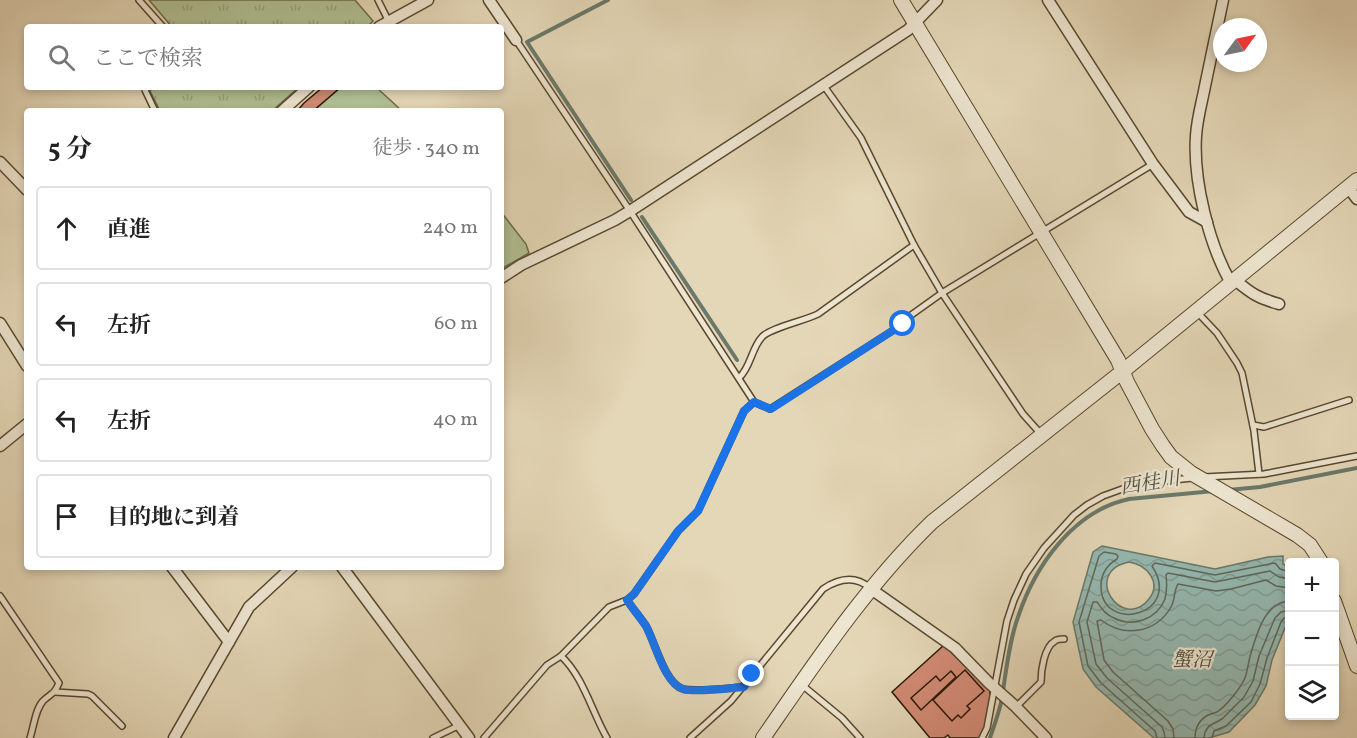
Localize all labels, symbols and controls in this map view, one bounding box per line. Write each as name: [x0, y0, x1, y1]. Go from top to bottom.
north arrow: [1213, 18, 1267, 72]
search box: [24, 24, 504, 90]
icon: search: [45, 41, 78, 74]
text: ここで検索: [93, 44, 203, 75]
text: 5 分: [48, 132, 92, 168]
text: 徒歩 · 340 m: [373, 135, 480, 163]
icon: ahead: [50, 212, 83, 245]
text: 240 m: [423, 214, 478, 242]
text: 直進: [107, 215, 151, 246]
icon: left: [50, 308, 83, 341]
text: 60 m: [434, 310, 478, 338]
route start: [889, 310, 915, 336]
text: 左折: [107, 311, 151, 342]
icon: left: [50, 404, 83, 437]
text: 40 m: [433, 406, 478, 434]
text: 左折: [107, 407, 151, 438]
water label: 西桂川: [1118, 465, 1184, 503]
icon: arrive: [50, 500, 83, 533]
text: 目的地に到着: [107, 503, 239, 534]
map controls: [1285, 558, 1339, 720]
button: +: [1285, 558, 1339, 612]
button: −: [1285, 612, 1339, 666]
water label: 蟹沼: [1172, 647, 1215, 675]
route end: [738, 660, 764, 686]
button: layers: [1285, 666, 1339, 720]

